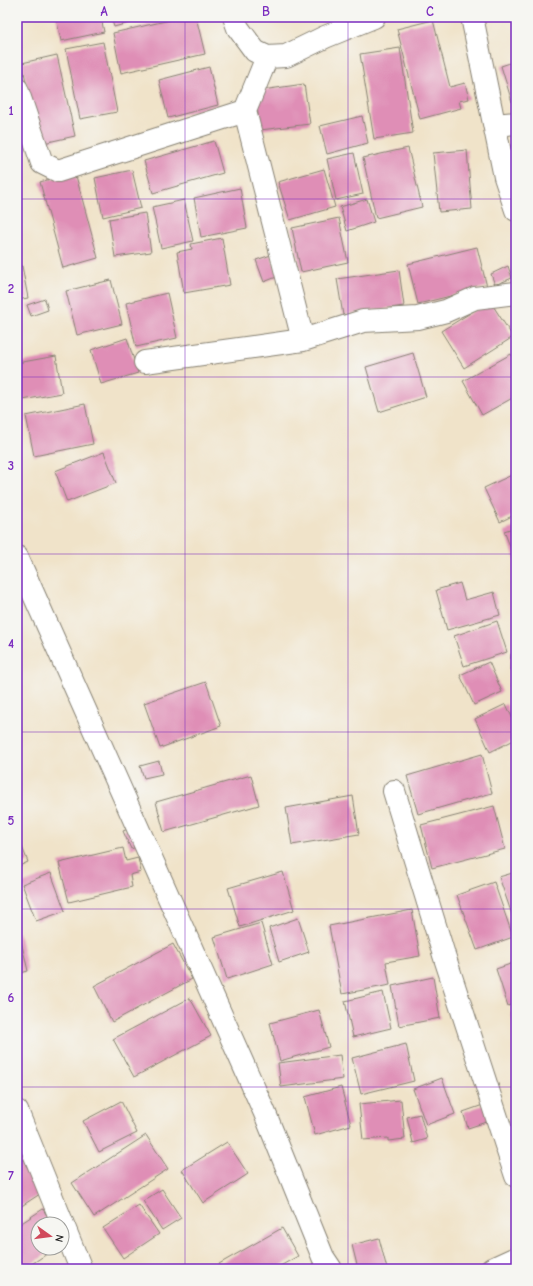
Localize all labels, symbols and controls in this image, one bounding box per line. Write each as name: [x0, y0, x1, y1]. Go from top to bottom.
text: A: [100, 4, 108, 19]
text: B: [262, 4, 270, 19]
text: C: [426, 4, 434, 19]
text: 1: [8, 103, 14, 118]
text: 2: [8, 281, 14, 296]
text: 3: [8, 458, 14, 473]
text: 4: [8, 636, 14, 651]
text: 5: [8, 813, 15, 828]
text: 6: [8, 990, 15, 1005]
text: 7: [8, 1168, 14, 1183]
north arrow: [30, 1216, 70, 1256]
text: N: [52, 1233, 66, 1243]

